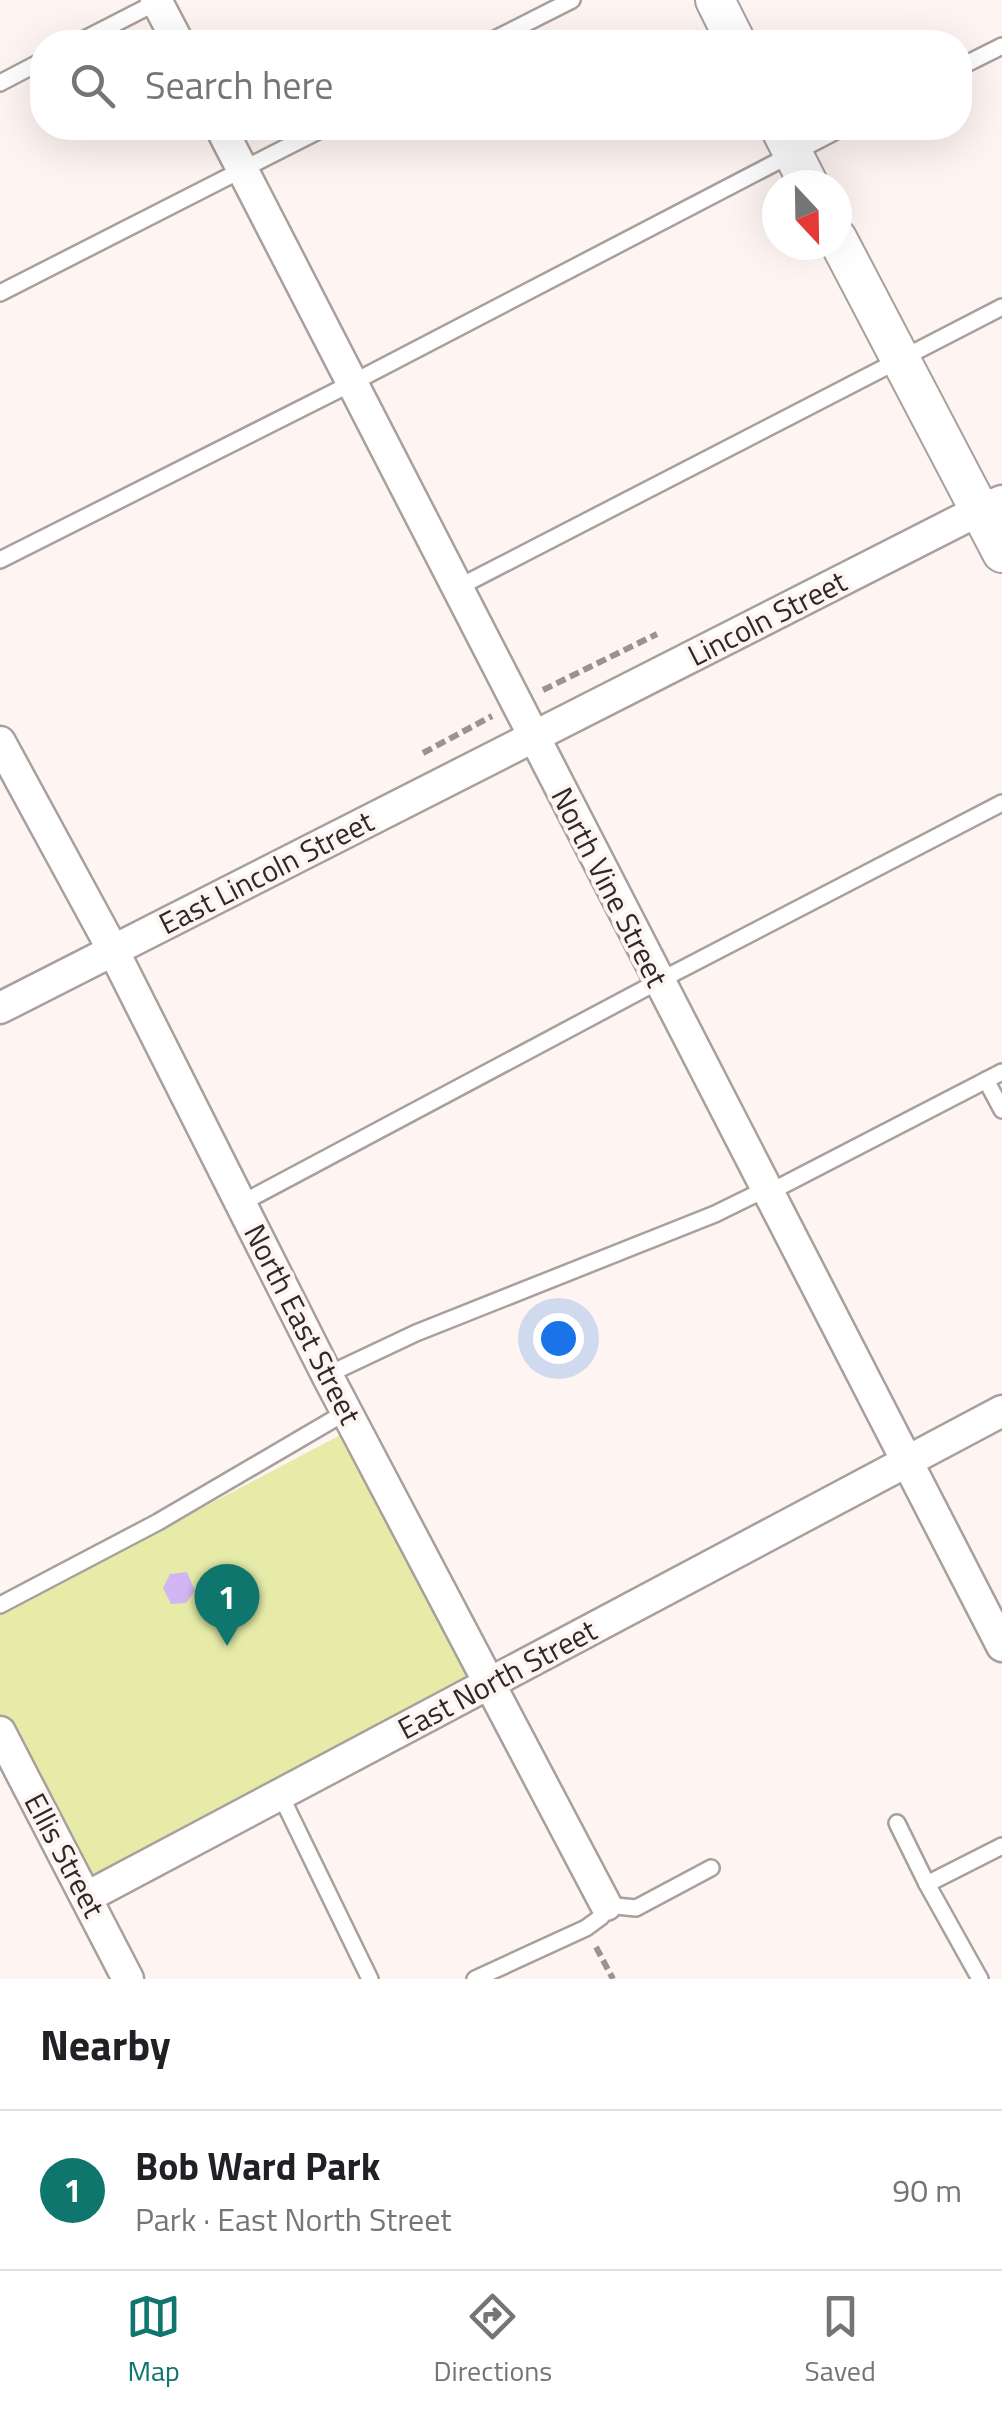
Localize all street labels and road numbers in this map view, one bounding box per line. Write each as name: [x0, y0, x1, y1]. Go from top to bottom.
street label: Lincoln Street: [680, 558, 855, 678]
street label: North Vine Street: [540, 779, 680, 995]
street label: East Lincoln Street: [151, 798, 382, 946]
street label: North East Street: [233, 1216, 374, 1433]
street label: East North Street: [389, 1607, 605, 1751]
street label: Ellis Street: [13, 1785, 117, 1926]

